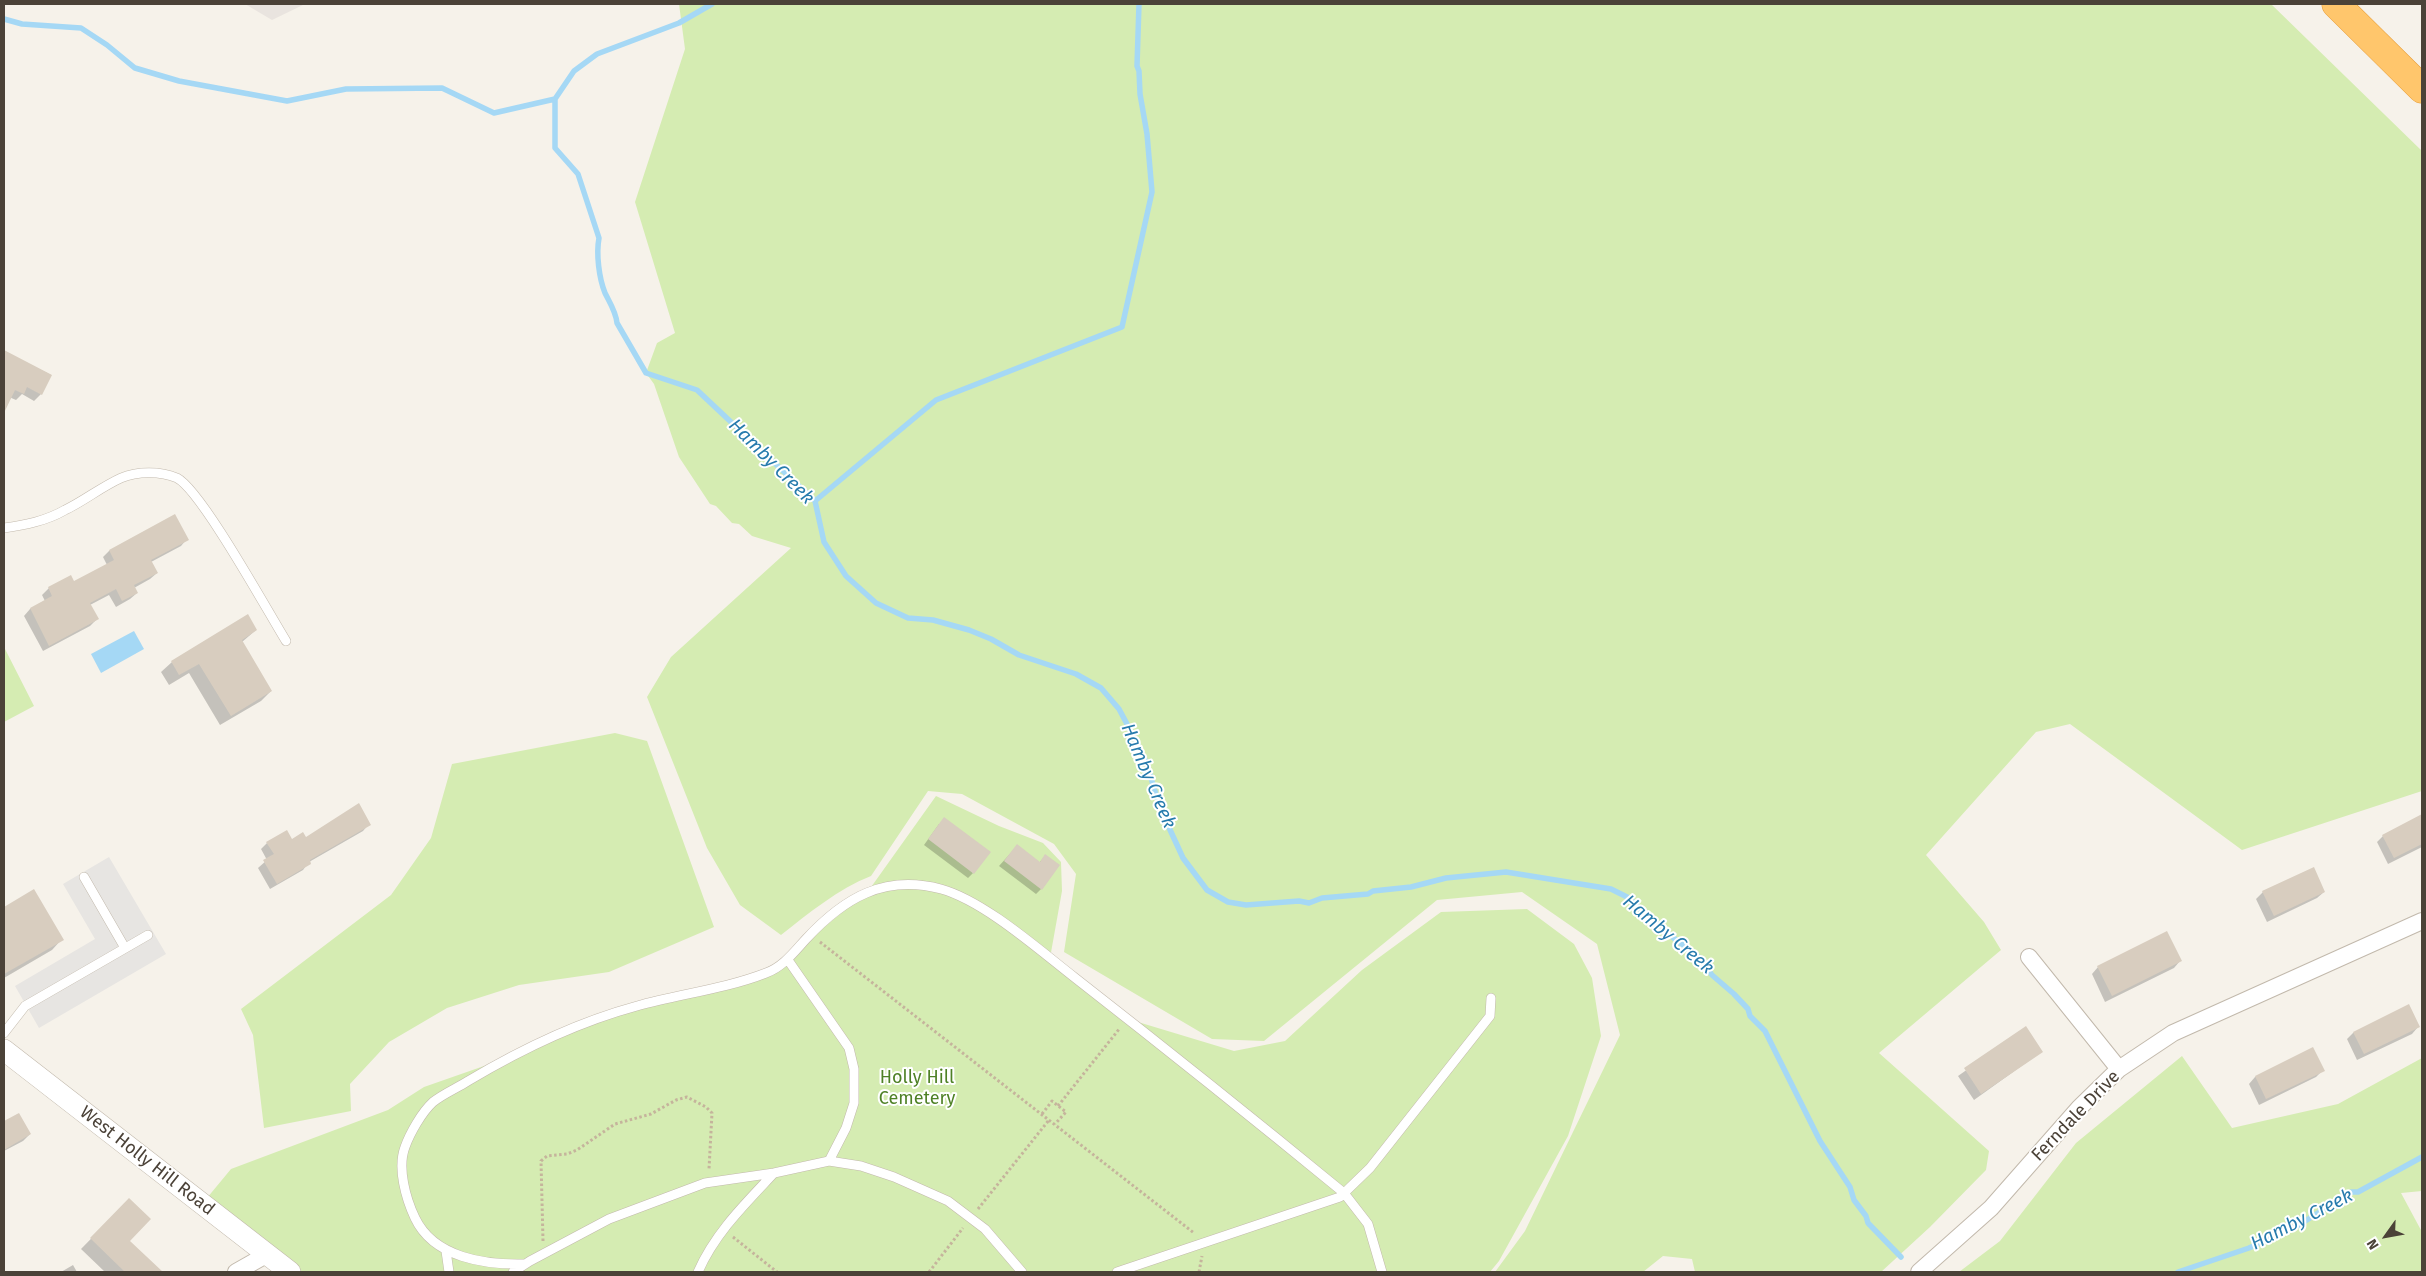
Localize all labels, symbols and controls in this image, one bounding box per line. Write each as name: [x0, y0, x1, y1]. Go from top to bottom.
water label: Hamby Creek: [723, 414, 819, 510]
water label: Hamby Creek: [1116, 720, 1180, 832]
water label: Hamby Creek: [1618, 890, 1718, 980]
street label: Ferndale Drive: [2027, 1066, 2125, 1166]
park label: Holly Hill Cemetery: [879, 1067, 955, 1110]
street label: West Holly Hill Road: [75, 1102, 219, 1220]
water label: Hamby Creek: [2247, 1184, 2357, 1256]
north arrow: [2361, 1211, 2411, 1261]
text: N: [2363, 1236, 2383, 1253]

